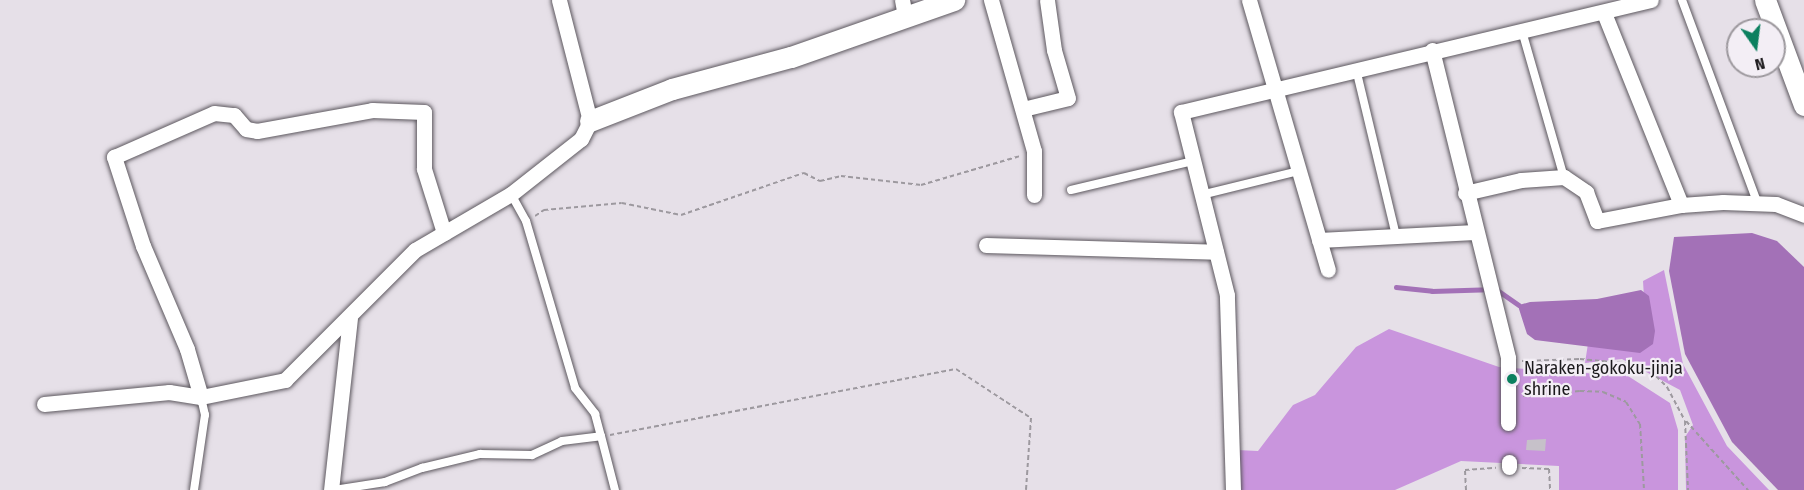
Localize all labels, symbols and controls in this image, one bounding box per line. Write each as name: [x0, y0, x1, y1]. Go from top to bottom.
north arrow: [1726, 18, 1786, 78]
text: N: [1753, 54, 1767, 74]
place label: Naraken-gokoku-jinja shrine: [1524, 358, 1683, 400]
marker: Naraken-gokoku-jinja shrine: [1505, 372, 1519, 386]

